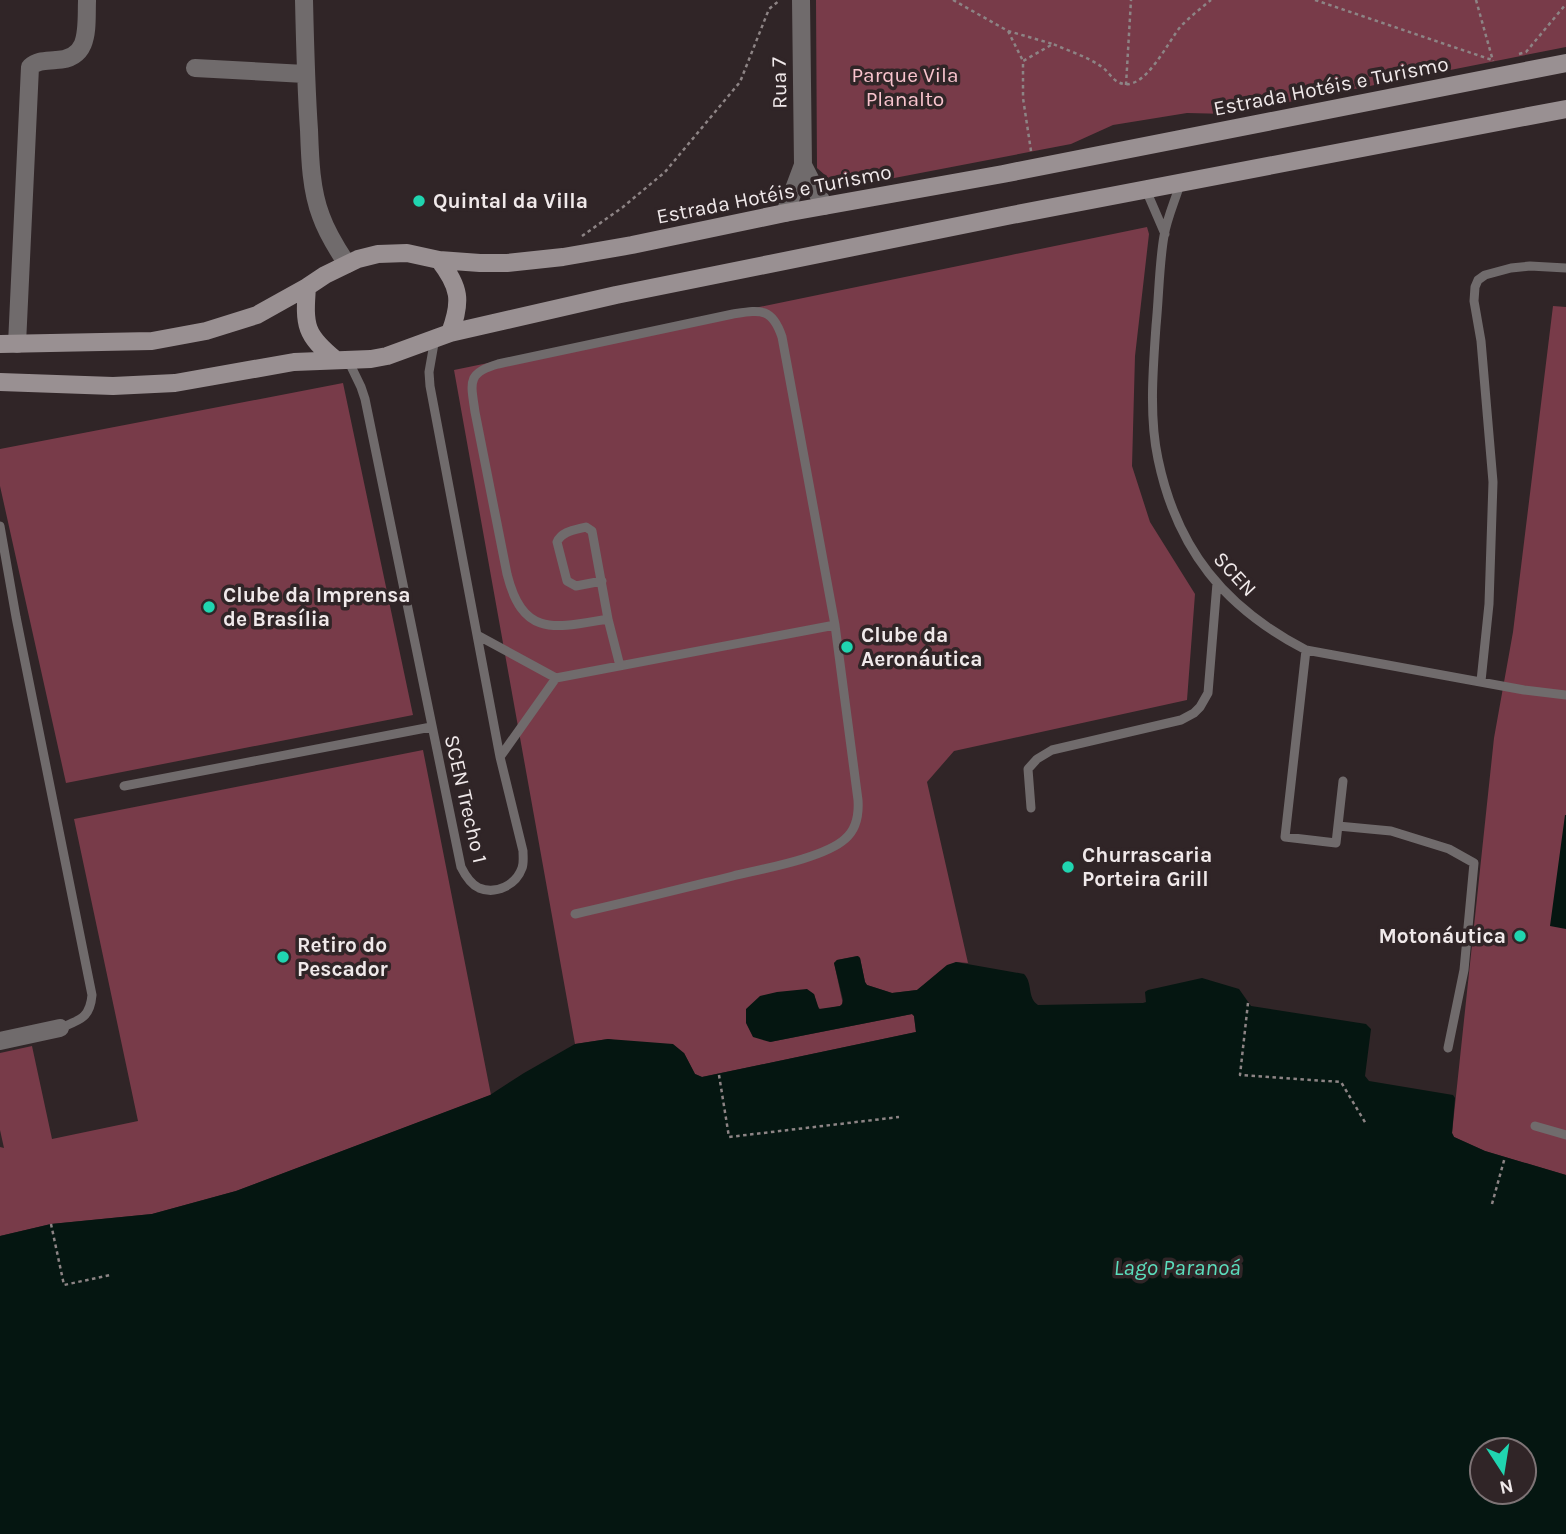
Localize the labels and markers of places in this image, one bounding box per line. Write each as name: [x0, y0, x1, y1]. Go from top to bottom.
place label: Quintal da Villa: [433, 189, 588, 213]
marker: Quintal da Villa: [411, 193, 427, 209]
place label: Clube da Imprensa de Brasília: [223, 583, 411, 631]
marker: Clube da Imprensa de Brasília: [201, 599, 217, 615]
place label: Clube da Aeronáutica: [861, 623, 983, 671]
marker: Clube da Aeronáutica: [839, 639, 855, 655]
place label: Churrascaria Porteira Grill: [1082, 843, 1212, 891]
marker: Churrascaria Porteira Grill: [1060, 859, 1076, 875]
place label: Motonáutica: [1378, 924, 1506, 948]
marker: Motonáutica: [1512, 928, 1528, 944]
place label: Retiro do Pescador: [297, 933, 389, 981]
marker: Retiro do Pescador: [275, 949, 291, 965]

